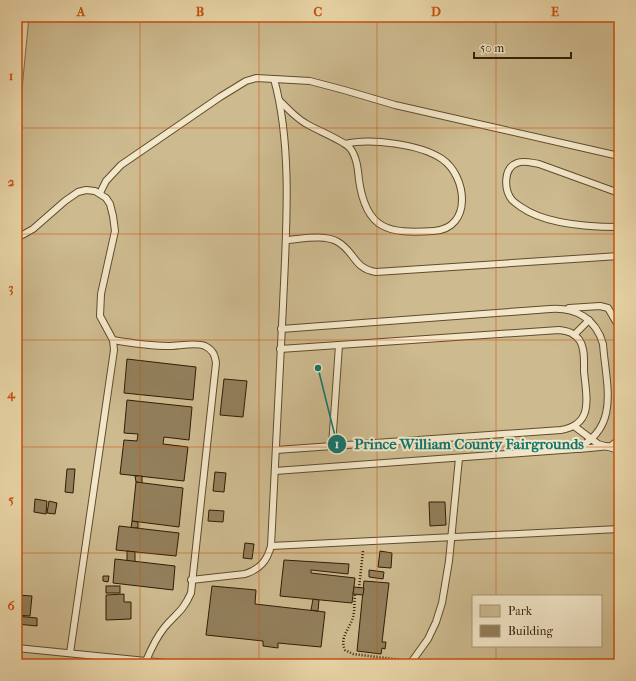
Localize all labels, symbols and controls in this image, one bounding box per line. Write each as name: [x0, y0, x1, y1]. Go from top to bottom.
text: A: [76, 4, 86, 19]
text: B: [196, 4, 205, 19]
text: C: [314, 4, 323, 19]
text: D: [431, 4, 441, 19]
text: E: [551, 4, 559, 19]
scale bar: [474, 34, 571, 60]
text: 50 m: [480, 41, 504, 55]
text: 1: [9, 68, 14, 83]
text: 2: [8, 174, 15, 189]
text: 3: [8, 280, 14, 296]
text: 4: [6, 386, 16, 402]
callout: Prince William County Fairgrounds: [327, 430, 592, 457]
text: Prince William County Fairgrounds: [354, 435, 584, 453]
text: 1: [335, 437, 339, 451]
text: 5: [8, 492, 14, 507]
legend: [472, 595, 602, 647]
text: 6: [7, 598, 15, 613]
text: Park: [508, 604, 533, 618]
text: Building: [508, 624, 553, 638]

